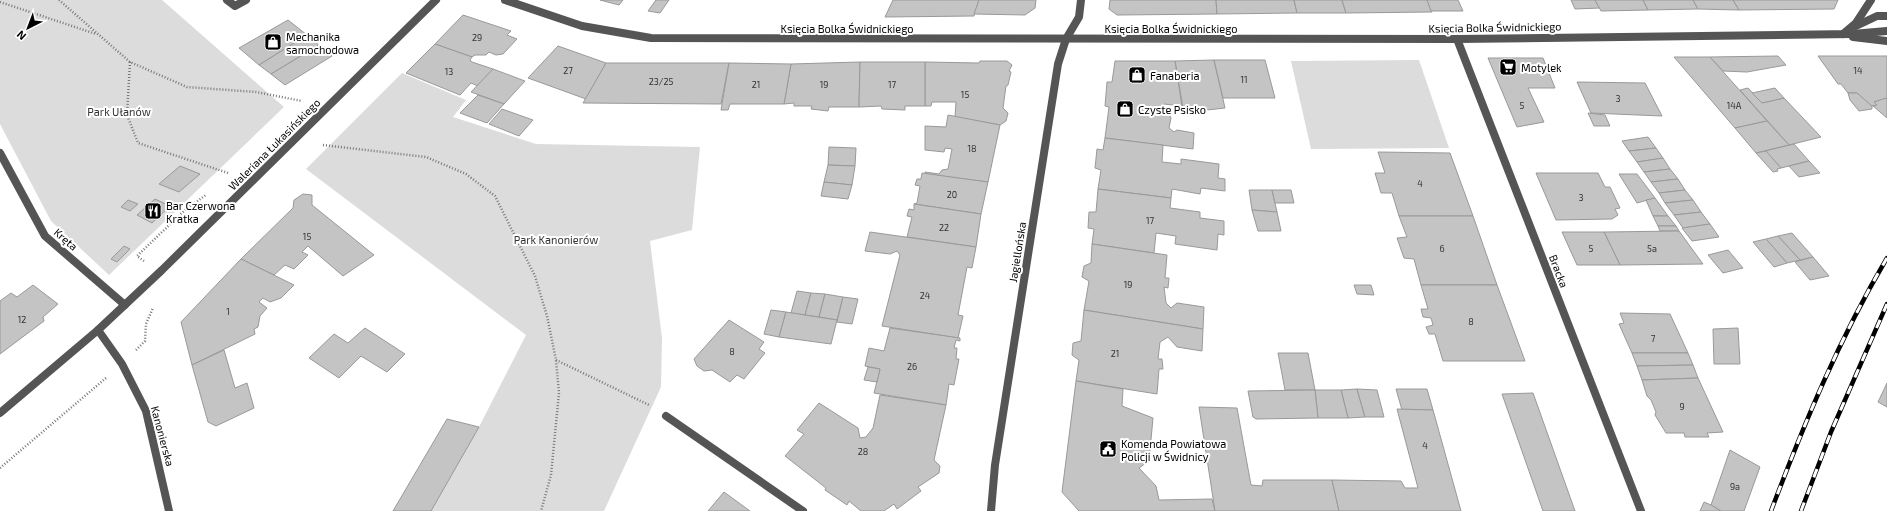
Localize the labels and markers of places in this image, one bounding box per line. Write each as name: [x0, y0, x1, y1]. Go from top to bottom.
place label: Mechanika samochodowa: [286, 30, 359, 56]
shop icon: Mechanika samochodowa: [263, 32, 283, 52]
supermarket icon: Motylek: [1498, 57, 1518, 77]
place label: Motylek: [1521, 61, 1562, 74]
shop icon: Fanaberia: [1127, 65, 1147, 85]
place label: Fanaberia: [1150, 69, 1200, 82]
shop icon: Czyste Psisko: [1115, 99, 1135, 119]
place label: Czyste Psisko: [1138, 103, 1206, 116]
place label: Bar Czerwona Kratka: [166, 199, 235, 225]
restaurant icon: Bar Czerwona Kratka: [143, 201, 163, 221]
place label: Komenda Powiatowa Policji w Świdnicy: [1121, 437, 1226, 464]
public building icon: Komenda Powiatowa Policji w Świdnicy: [1098, 439, 1118, 459]

